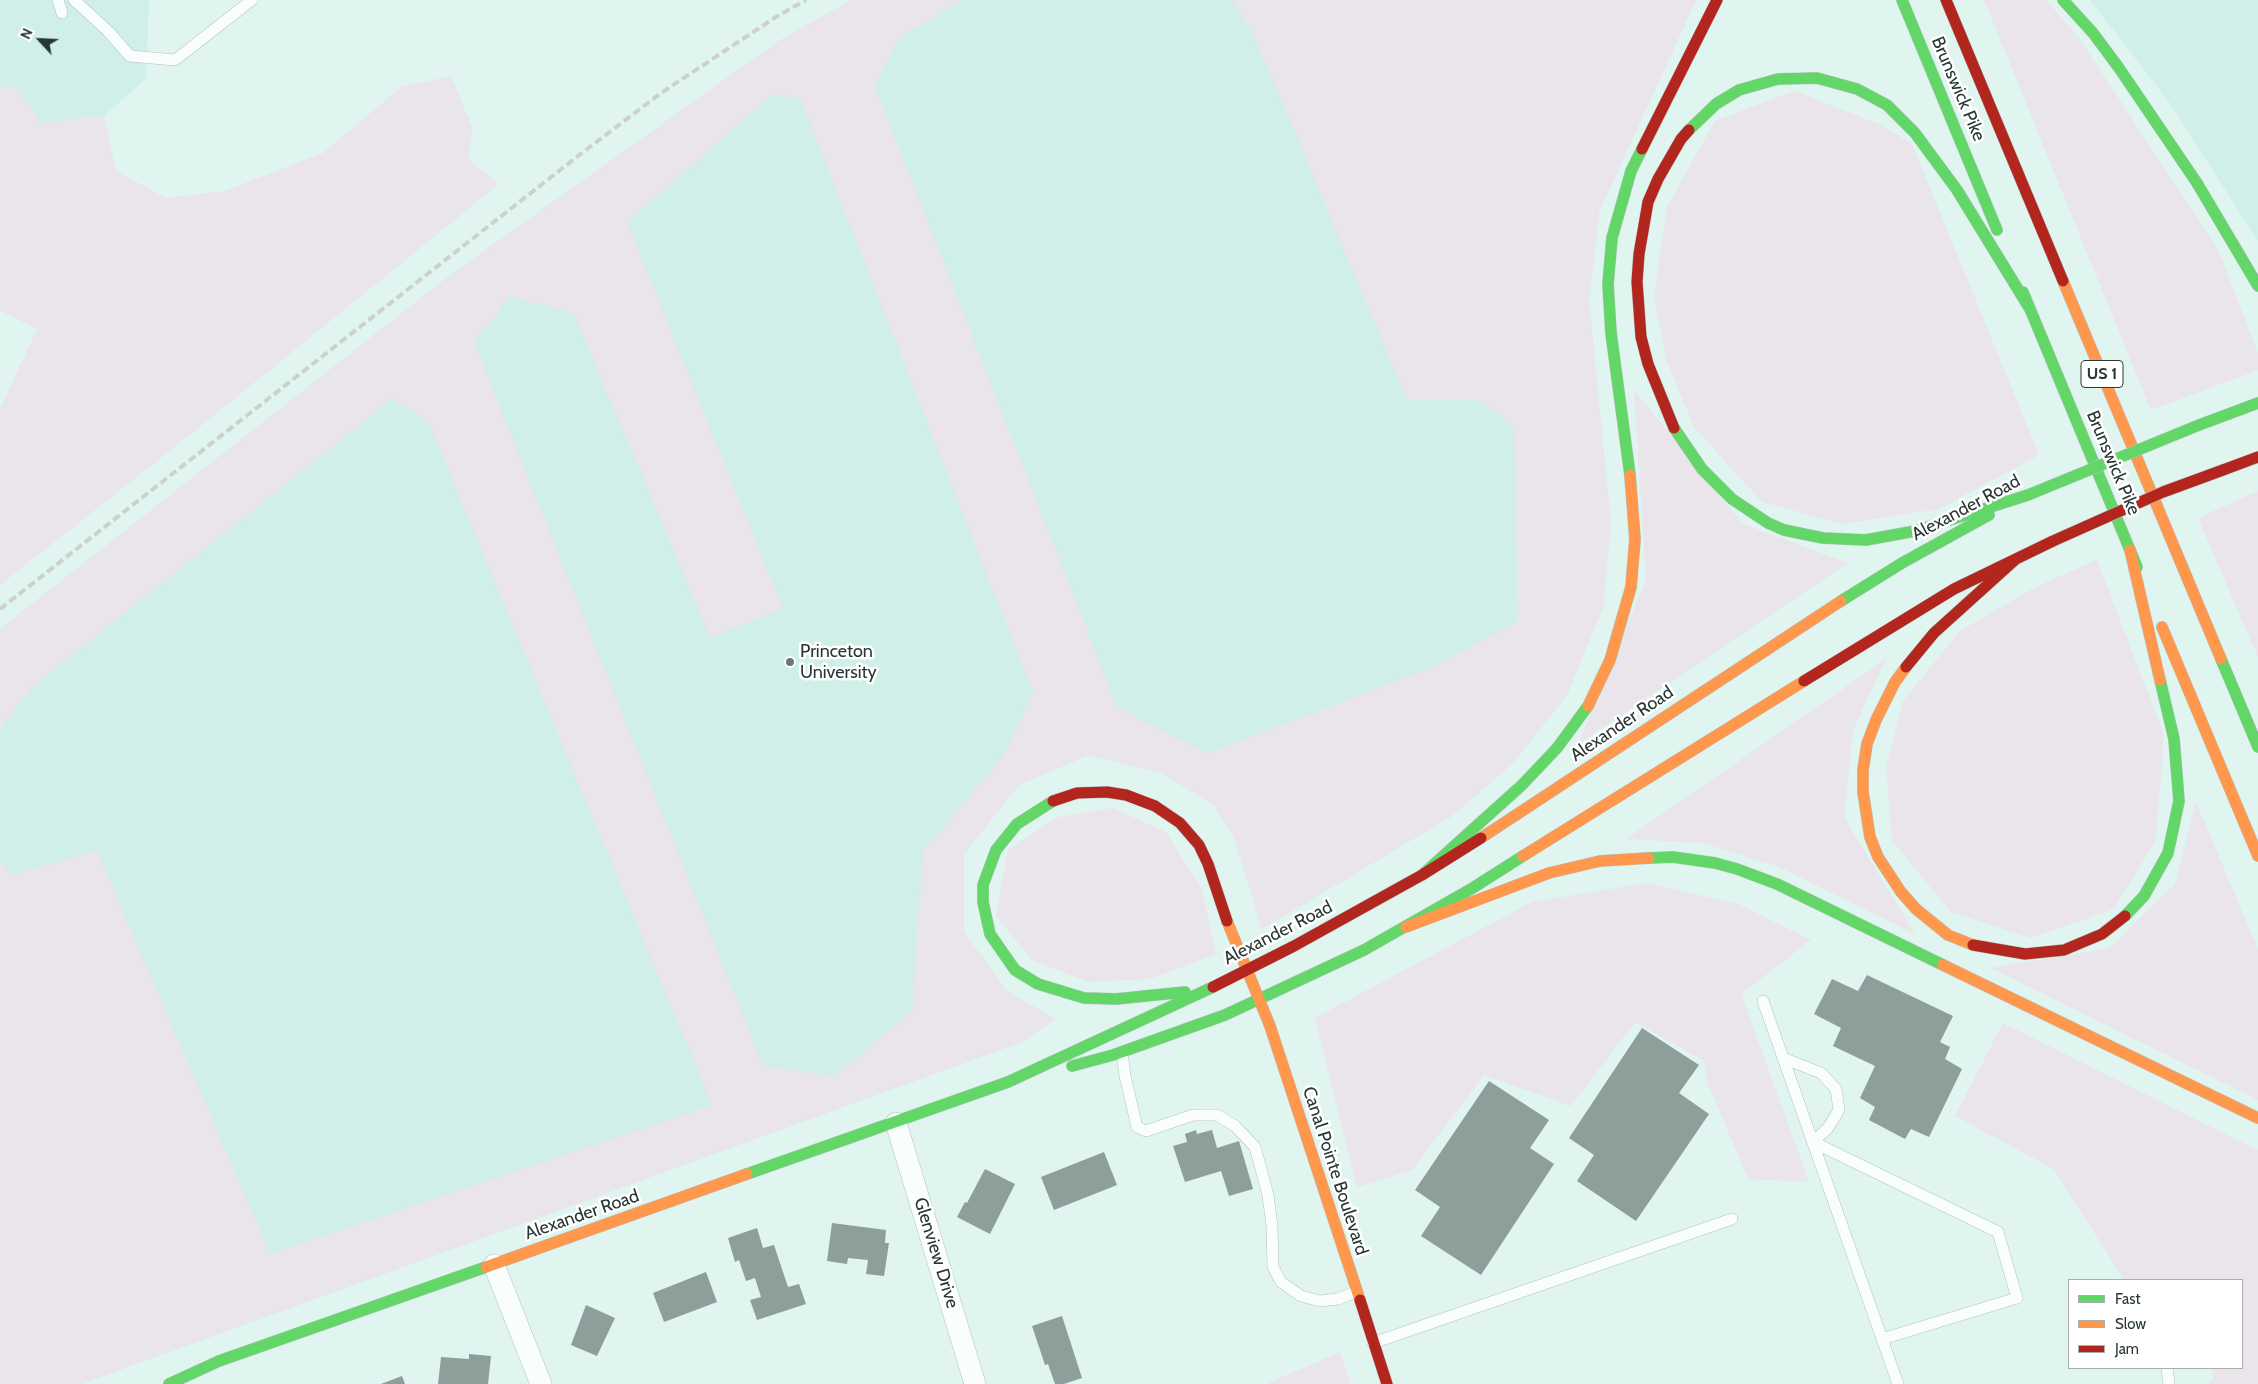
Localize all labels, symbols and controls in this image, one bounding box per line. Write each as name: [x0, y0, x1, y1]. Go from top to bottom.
north arrow: [15, 15, 65, 65]
text: N: [16, 25, 37, 42]
street label: Brunswick Pike: [1926, 34, 1990, 144]
road number: US 1: [2081, 360, 2123, 388]
street label: Brunswick Pike: [2081, 408, 2145, 518]
street label: Alexander Road: [1908, 470, 2024, 546]
place label: Princeton University: [800, 641, 877, 684]
marker: Princeton University: [784, 656, 796, 668]
street label: Alexander Road: [1566, 682, 1678, 766]
street label: Alexander Road: [1220, 896, 1336, 970]
street label: Canal Pointe Boulevard: [1298, 1084, 1372, 1258]
street label: Alexander Road: [522, 1185, 642, 1245]
street label: Glenview Drive: [909, 1195, 963, 1311]
legend: [2068, 1279, 2243, 1369]
text: Fast: [2115, 1290, 2140, 1308]
text: Slow: [2115, 1315, 2146, 1333]
text: Jam: [2115, 1340, 2139, 1358]

